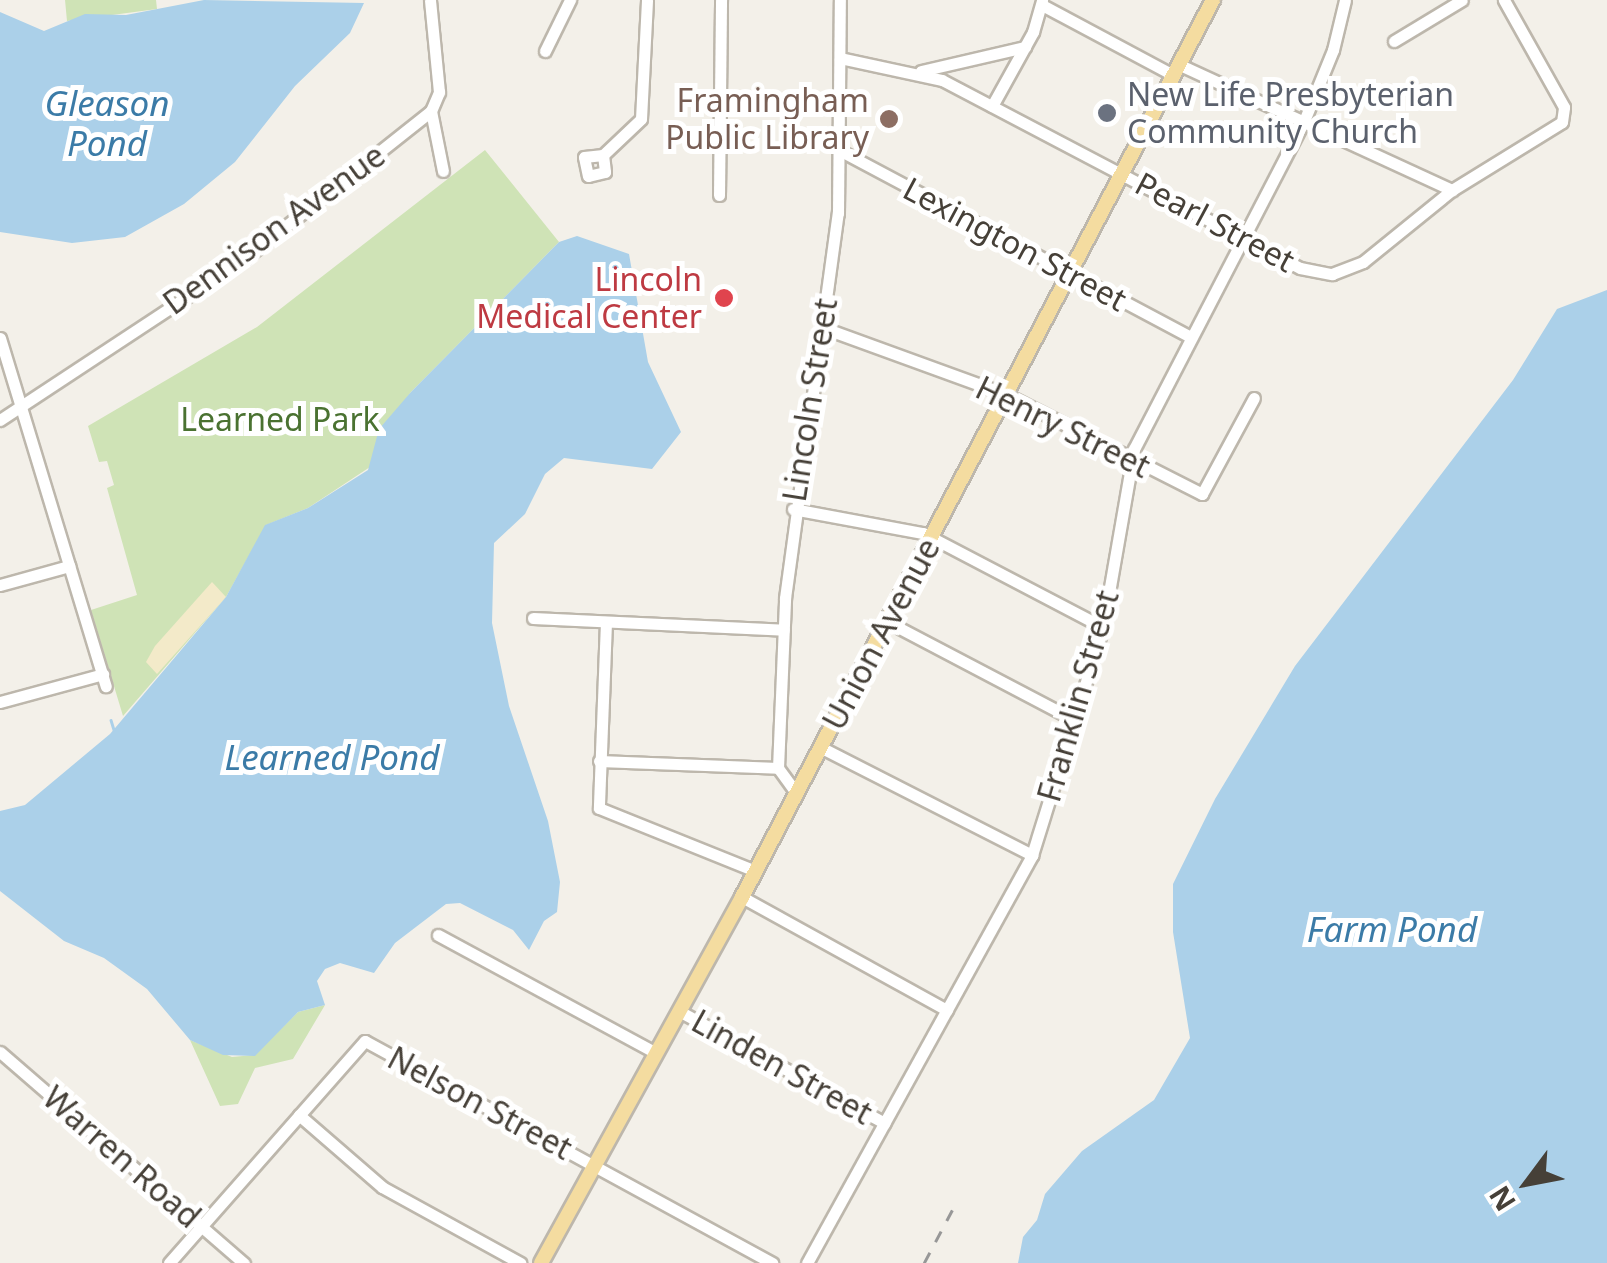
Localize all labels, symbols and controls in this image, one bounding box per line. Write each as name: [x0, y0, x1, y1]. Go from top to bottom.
place label: New Life Presbyterian Community Church: [1127, 76, 1454, 151]
water label: Gleason Pond: [44, 82, 170, 164]
place label: Framingham Public Library: [665, 82, 869, 157]
marker: New Life Presbyterian Community Church: [1096, 102, 1118, 124]
marker: Framingham Public Library: [878, 108, 900, 130]
street label: Dennison Avenue: [156, 136, 392, 322]
street label: Pearl Street: [1129, 164, 1301, 280]
street label: Lexington Street: [897, 169, 1133, 319]
place label: Lincoln Medical Center: [476, 261, 702, 336]
marker: Lincoln Medical Center: [711, 285, 737, 311]
street label: Lincoln Street: [775, 296, 845, 504]
street label: Henry Street: [970, 368, 1156, 486]
park label: Learned Park: [180, 400, 380, 438]
street label: Union Avenue: [814, 532, 948, 736]
street label: Franklin Street: [1030, 586, 1126, 806]
water label: Learned Pond: [224, 736, 440, 778]
water label: Farm Pond: [1307, 908, 1477, 950]
street label: Linden Street: [685, 1002, 879, 1132]
street label: Nelson Street: [381, 1038, 579, 1168]
street label: Warren Road: [35, 1078, 209, 1236]
north arrow: [1477, 1133, 1577, 1233]
text: N: [1479, 1179, 1524, 1219]

